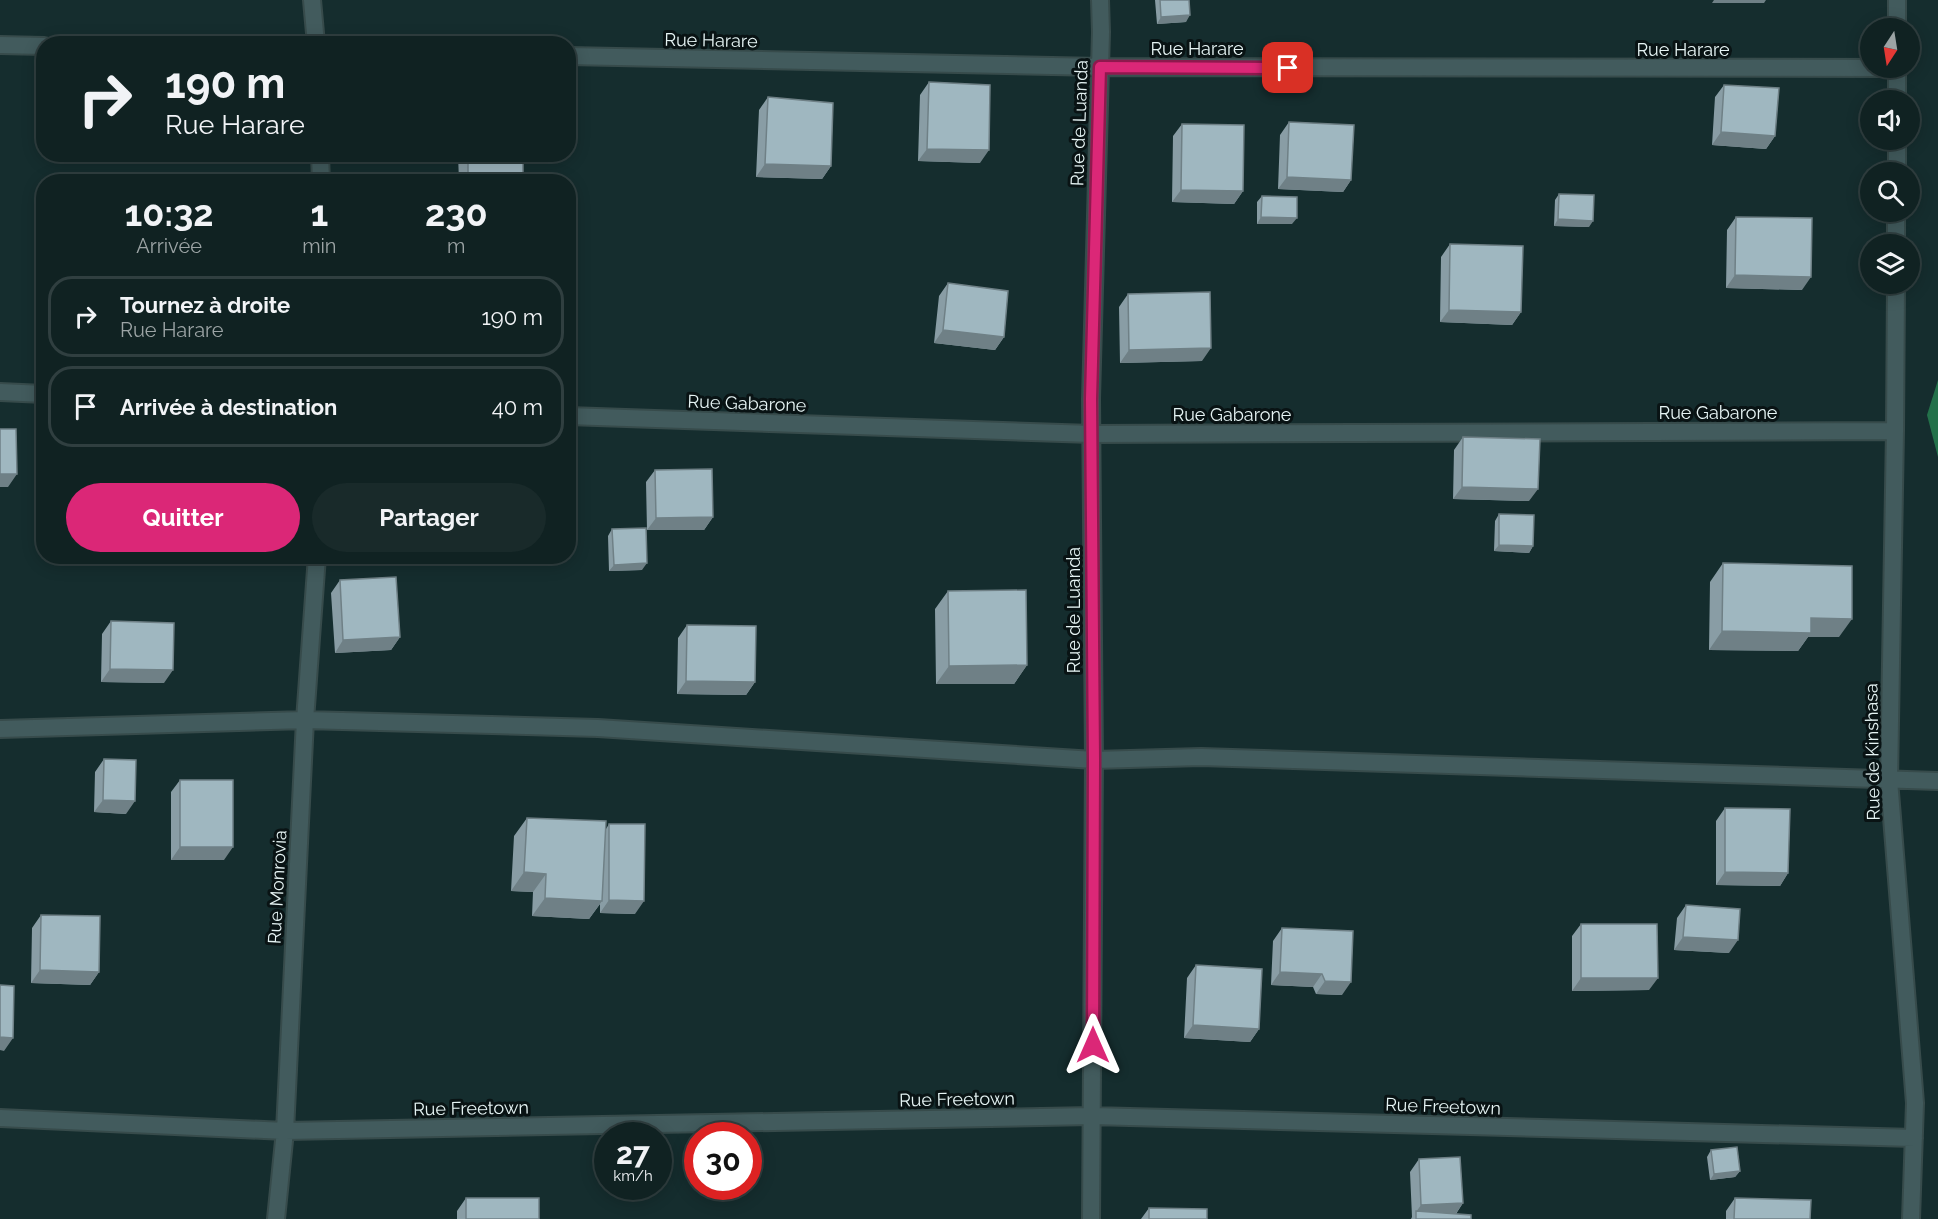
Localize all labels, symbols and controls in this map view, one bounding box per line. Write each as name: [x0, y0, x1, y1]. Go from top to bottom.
north arrow: [1860, 18, 1920, 78]
map controls: [1860, 18, 1920, 294]
street label: Rue Harare: [664, 29, 758, 51]
street label: Rue Harare: [1150, 38, 1244, 59]
street label: Rue Harare: [1636, 39, 1730, 60]
pin: [1262, 42, 1313, 93]
icon: arrive: [1271, 51, 1304, 84]
text: 190 m: [165, 59, 285, 108]
icon: right: [66, 60, 144, 138]
street label: Rue de Luanda: [1066, 60, 1092, 186]
button: sound: [1860, 90, 1920, 150]
text: Rue Harare: [165, 109, 305, 140]
button: search: [1860, 162, 1920, 222]
text: 10:32: [124, 192, 214, 234]
text: 1: [310, 192, 328, 234]
text: 230: [425, 192, 488, 234]
text: Arrivée: [136, 234, 202, 258]
text: min: [302, 234, 337, 258]
text: m: [447, 234, 465, 258]
button: layers: [1860, 234, 1920, 294]
text: Tournez à droite: [120, 292, 290, 318]
icon: right: [69, 300, 102, 333]
text: 190 m: [481, 304, 543, 330]
text: Rue Harare: [120, 318, 224, 342]
icon: arrive: [69, 390, 102, 423]
street label: Rue Gabarone: [687, 390, 807, 416]
text: Arrivée à destination: [120, 394, 337, 420]
text: 40 m: [492, 394, 543, 420]
street label: Rue Gabarone: [1659, 402, 1778, 423]
street label: Rue Gabarone: [1173, 404, 1292, 425]
button: Quitter: [66, 483, 300, 552]
button: Partager: [312, 483, 546, 552]
street label: Rue de Luanda: [1063, 547, 1084, 673]
street label: Rue de Kinshasa: [1860, 683, 1884, 821]
street label: Rue Monrovia: [264, 830, 290, 944]
position arrow: [1061, 1013, 1125, 1077]
street label: Rue Freetown: [899, 1087, 1015, 1111]
street label: Rue Freetown: [1385, 1093, 1501, 1119]
street label: Rue Freetown: [413, 1096, 529, 1120]
speed limit sign: 30: [684, 1122, 762, 1200]
text: 27: [616, 1136, 650, 1171]
text: km/h: [613, 1167, 653, 1185]

